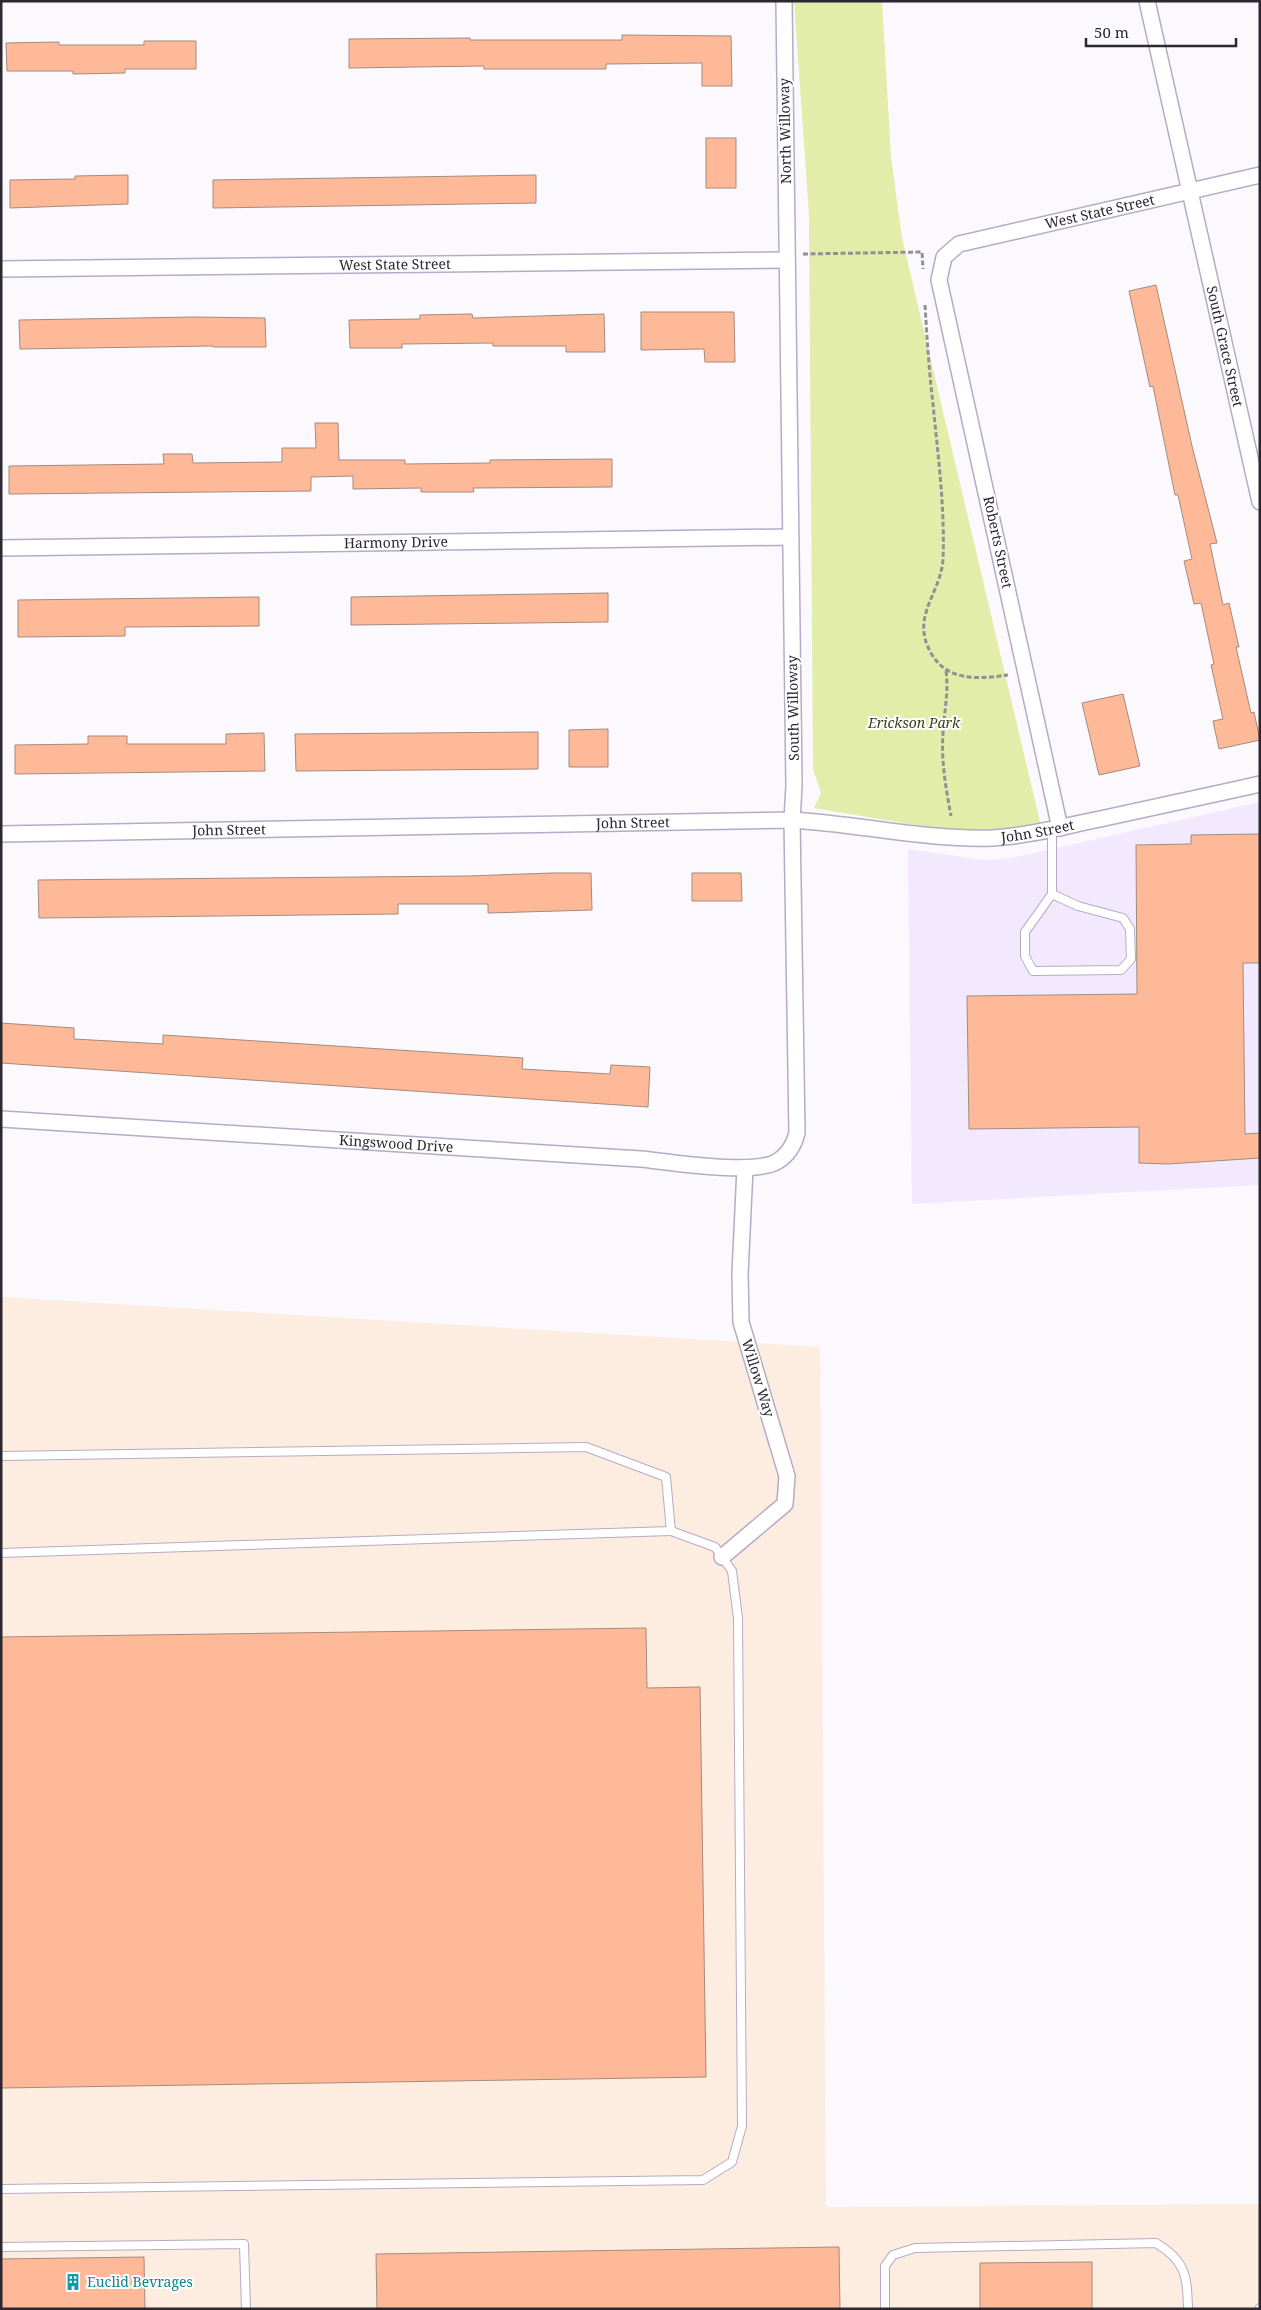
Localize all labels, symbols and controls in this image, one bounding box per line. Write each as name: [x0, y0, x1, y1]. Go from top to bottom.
scale bar: [1086, 15, 1236, 47]
text: 50 m: [1094, 22, 1129, 42]
street label: North Willoway: [774, 78, 795, 184]
street label: West State Street: [1043, 189, 1156, 233]
street label: West State Street: [339, 254, 451, 274]
street label: South Grace Street: [1203, 284, 1248, 409]
street label: Roberts Street: [979, 494, 1018, 590]
street label: Harmony Drive: [344, 532, 448, 552]
street label: South Willoway: [782, 655, 803, 761]
park label: Erickson Park: [867, 713, 961, 732]
street label: John Street: [595, 812, 670, 832]
street label: John Street: [999, 815, 1076, 846]
street label: John Street: [191, 819, 266, 840]
street label: Kingswood Drive: [338, 1130, 454, 1156]
street label: Willow Way: [738, 1336, 779, 1419]
building icon: Euclid Bevrages: [63, 2272, 83, 2292]
place label: Euclid Bevrages: [87, 2272, 193, 2291]

